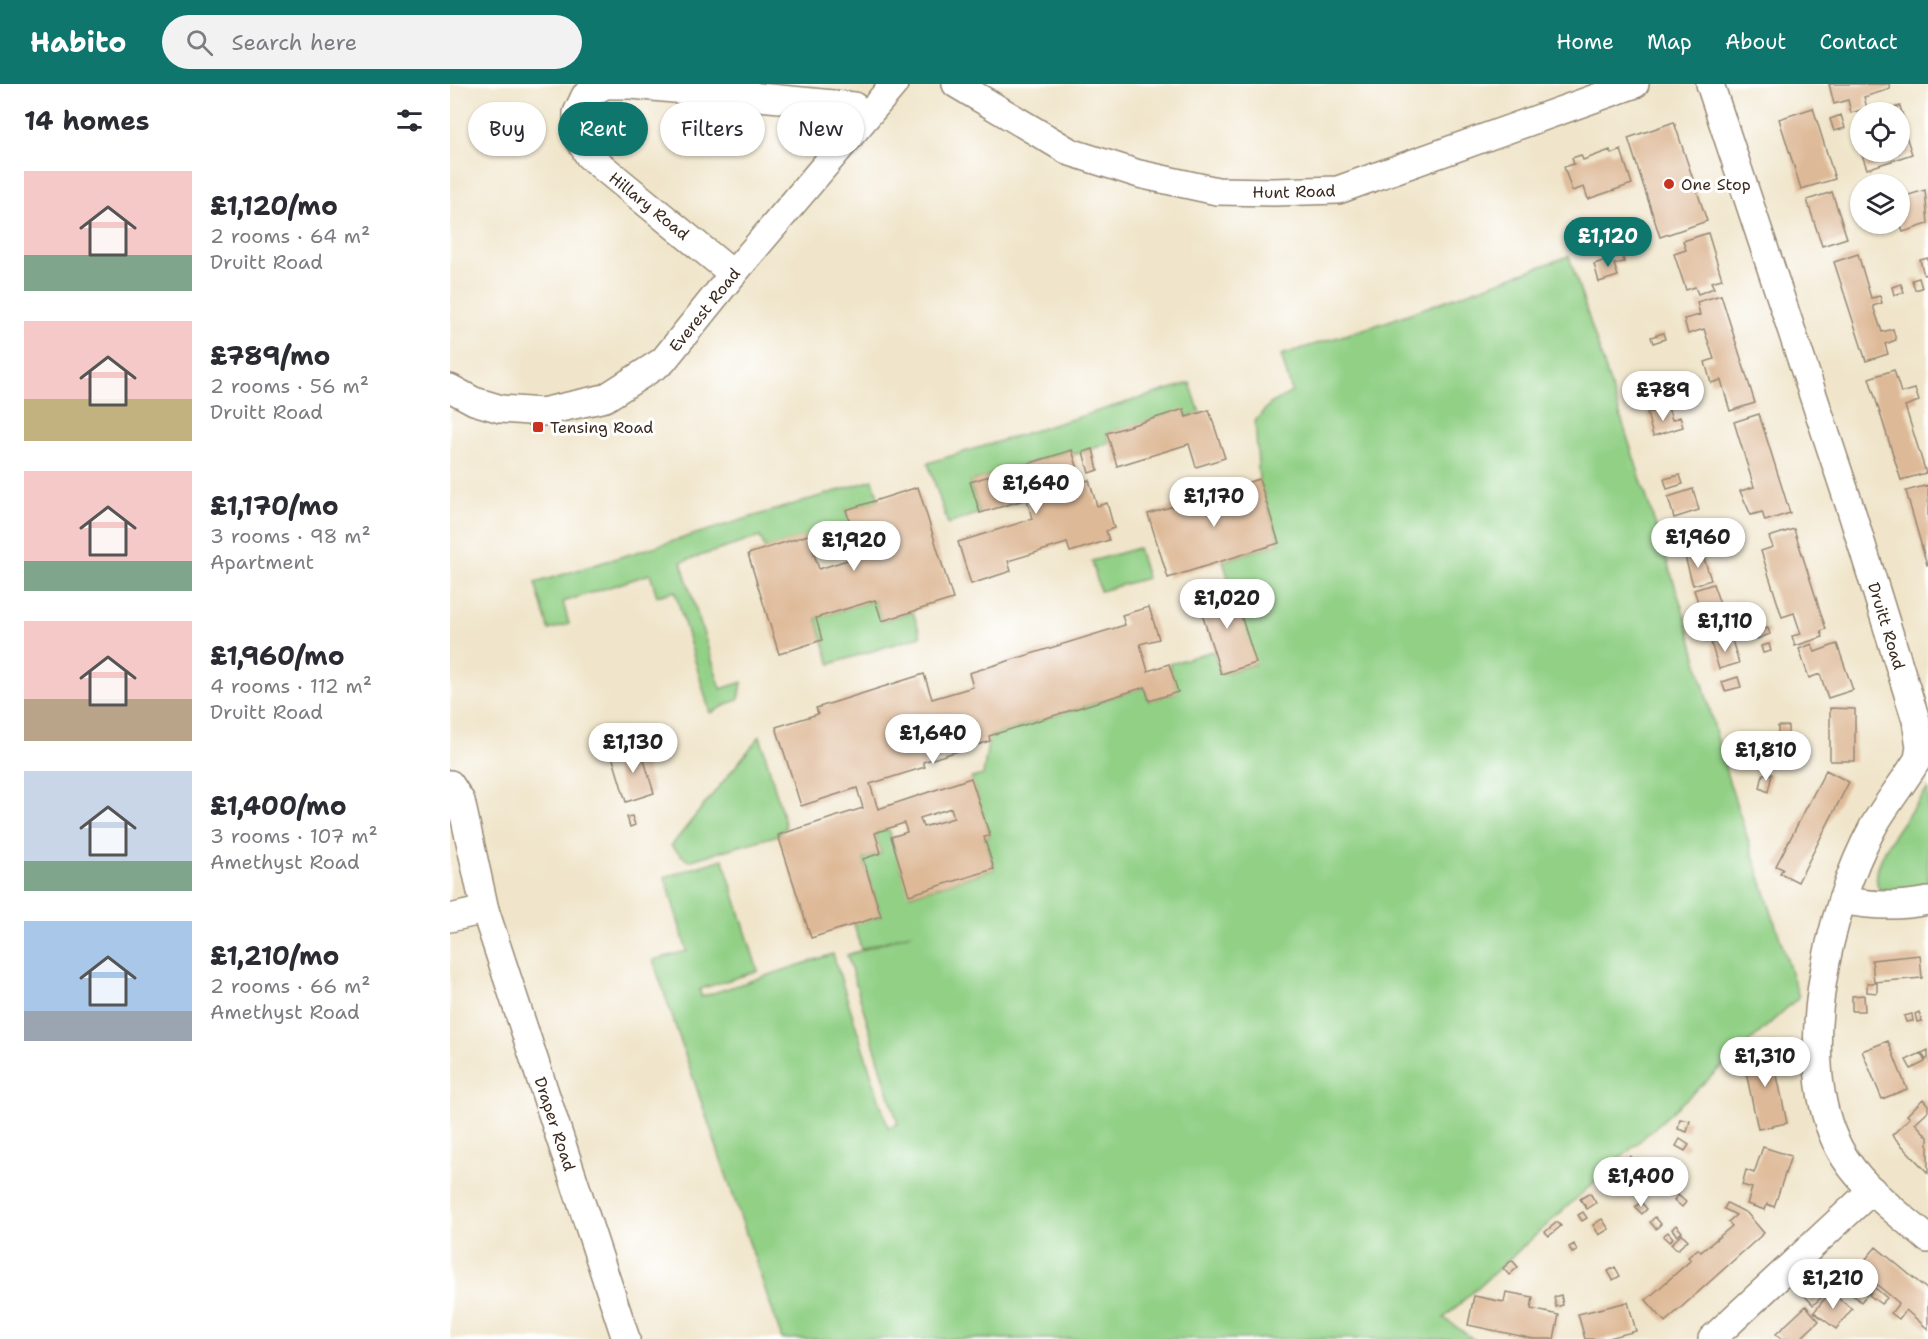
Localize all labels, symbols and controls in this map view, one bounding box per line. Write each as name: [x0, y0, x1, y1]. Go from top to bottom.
search box: [162, 15, 582, 69]
text: Habito: [30, 23, 126, 61]
icon: search: [183, 26, 216, 59]
text: Search here: [231, 28, 357, 57]
text: Home: [1556, 28, 1614, 56]
text: Map: [1647, 28, 1692, 56]
text: About: [1725, 28, 1786, 56]
text: Contact: [1819, 28, 1898, 56]
chip: Buy: [468, 102, 546, 156]
chip: Rent: [558, 102, 648, 156]
chip: Filters: [660, 102, 765, 156]
chip: New: [777, 102, 864, 156]
map controls: [1850, 102, 1910, 234]
button: locate: [1850, 102, 1910, 162]
text: 14 homes: [24, 103, 150, 138]
icon: filters: [393, 104, 426, 137]
street label: Hillary Road: [605, 167, 693, 245]
place label: One Stop: [1681, 174, 1751, 195]
button: layers: [1850, 174, 1910, 234]
marker: One Stop: [1662, 177, 1676, 191]
street label: Hunt Road: [1252, 180, 1336, 203]
text: £1,120/mo: [210, 188, 338, 223]
icon: home: [72, 195, 144, 267]
pin: £1,120: [1559, 217, 1657, 268]
text: 2 rooms · 64 m²: [210, 223, 370, 249]
text: £1,120: [1578, 223, 1638, 249]
text: Druitt Road: [210, 249, 323, 275]
street label: Everest Road: [664, 263, 745, 356]
text: £789/mo: [210, 338, 330, 373]
icon: home: [72, 345, 144, 417]
pin: £789: [1627, 371, 1699, 422]
text: 2 rooms · 56 m²: [210, 373, 369, 399]
text: £789: [1636, 377, 1690, 403]
text: Druitt Road: [210, 399, 323, 425]
place label: Tensing Road: [550, 417, 653, 438]
marker: Tensing Road: [531, 420, 545, 434]
pin: £1,640: [987, 464, 1085, 515]
text: £1,640: [1002, 470, 1070, 496]
pin: £1,170: [1165, 477, 1263, 528]
text: £1,170: [1184, 483, 1245, 509]
text: £1,170/mo: [210, 488, 339, 523]
icon: home: [72, 495, 144, 567]
pin: £1,960: [1649, 518, 1747, 569]
pin: £1,920: [805, 521, 903, 572]
text: 3 rooms · 98 m²: [210, 523, 371, 549]
text: £1,960: [1665, 524, 1731, 550]
text: £1,920: [821, 527, 887, 553]
text: Apartment: [210, 549, 314, 575]
pin: £1,020: [1178, 579, 1276, 630]
street label: Druitt Road: [1863, 580, 1910, 672]
text: £1,020: [1194, 585, 1260, 611]
pin: £1,110: [1676, 602, 1774, 653]
text: £1,110: [1697, 608, 1753, 634]
text: £1,960/mo: [210, 638, 345, 673]
icon: home: [72, 645, 144, 717]
text: 4 rooms · 112 m²: [210, 673, 372, 699]
text: Druitt Road: [210, 699, 323, 725]
pin: £1,640: [884, 714, 982, 765]
text: £1,640: [899, 720, 967, 746]
pin: £1,130: [584, 723, 682, 774]
text: £1,130: [603, 729, 663, 755]
pin: £1,810: [1717, 731, 1815, 782]
text: £1,810: [1735, 737, 1797, 763]
text: £1,400/mo: [210, 788, 347, 823]
icon: home: [72, 795, 144, 867]
text: 3 rooms · 107 m²: [210, 823, 378, 849]
text: Amethyst Road: [210, 849, 360, 875]
text: £1,210/mo: [210, 938, 339, 973]
icon: home: [72, 945, 144, 1017]
text: 2 rooms · 66 m²: [210, 973, 371, 999]
text: Amethyst Road: [210, 999, 360, 1025]
pin: £1,310: [1716, 1037, 1814, 1088]
text: £1,310: [1734, 1043, 1796, 1069]
street label: Draper Road: [530, 1074, 581, 1174]
pin: £1,400: [1592, 1157, 1690, 1208]
text: £1,400: [1607, 1163, 1675, 1189]
pin: £1,210: [1784, 1259, 1882, 1310]
text: £1,210: [1802, 1265, 1864, 1291]

